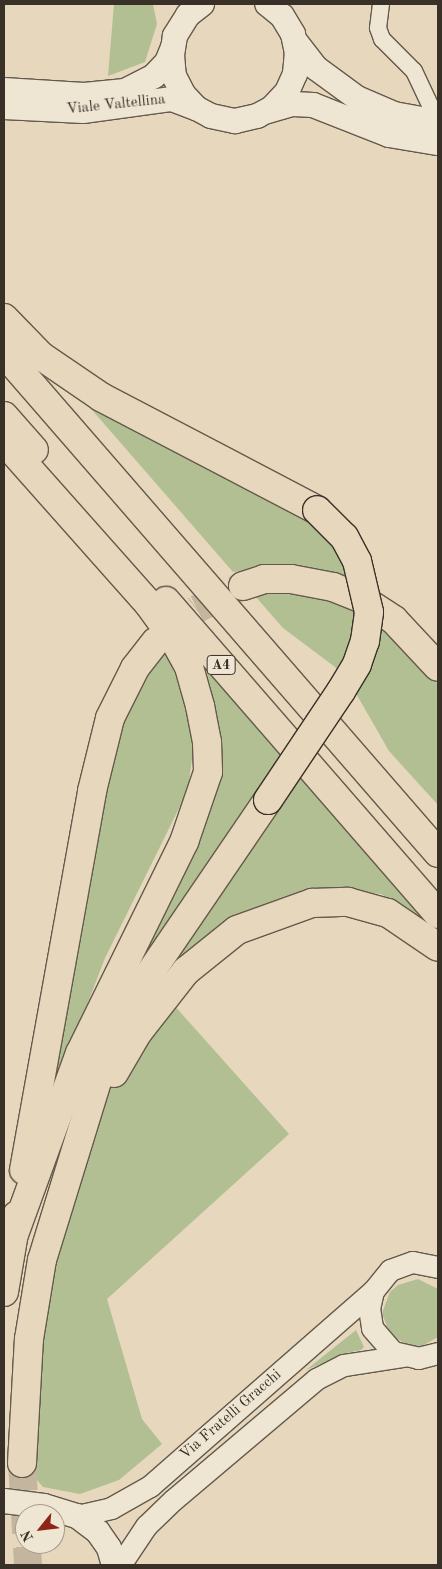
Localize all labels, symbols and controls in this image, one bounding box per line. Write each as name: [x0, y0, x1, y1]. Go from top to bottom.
street label: Viale Valtellina: [66, 91, 166, 119]
road number: A4: [206, 654, 236, 676]
street label: Via Fratelli Gracchi: [177, 1366, 285, 1464]
north arrow: [15, 1504, 65, 1554]
text: N: [19, 1528, 36, 1544]

